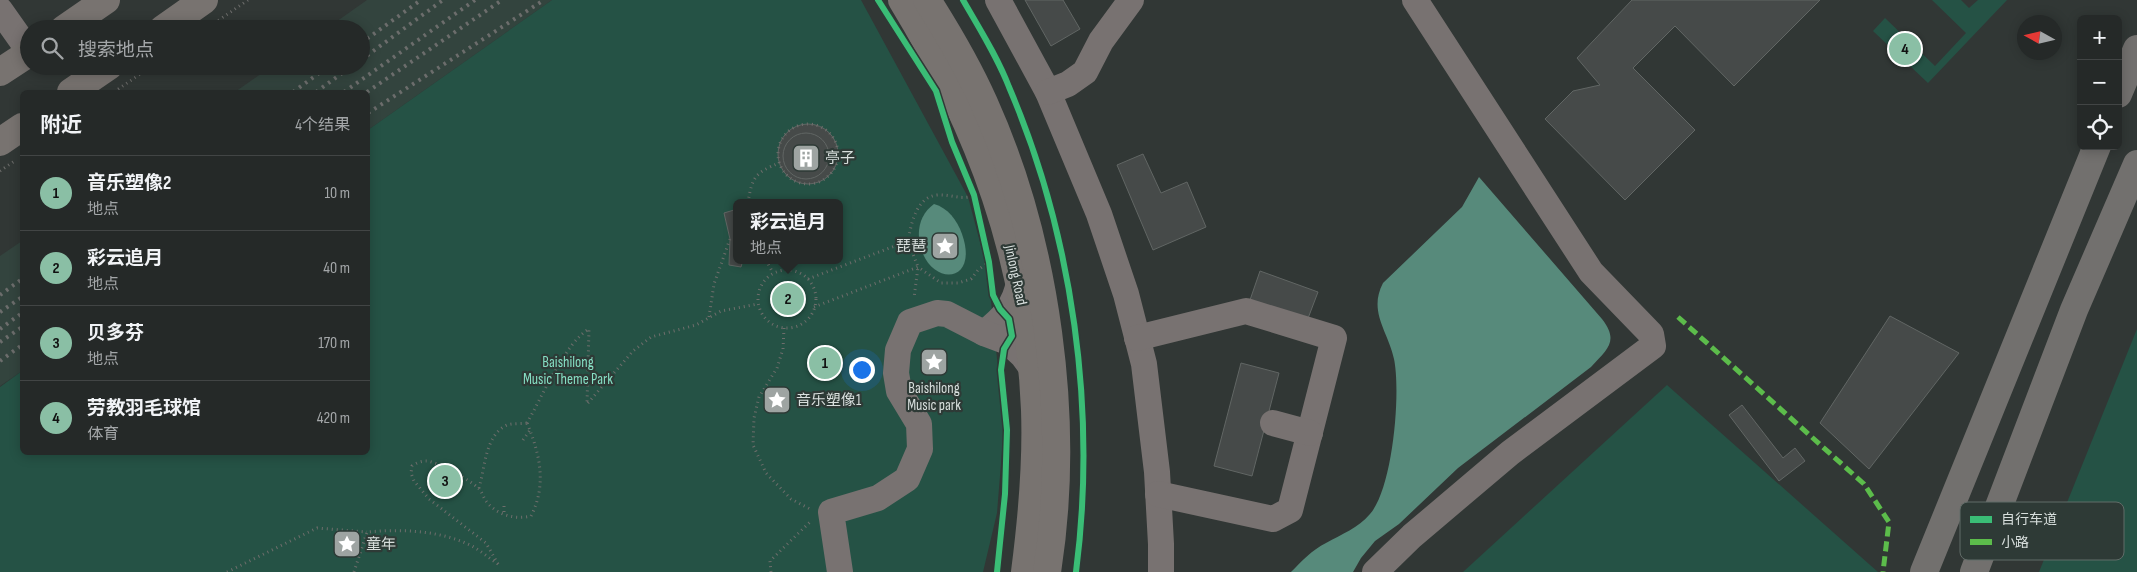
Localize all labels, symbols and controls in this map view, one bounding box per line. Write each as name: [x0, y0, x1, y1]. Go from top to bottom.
north arrow: [2017, 15, 2062, 60]
map controls: [2077, 15, 2122, 150]
button: +: [2077, 15, 2122, 60]
search box: [20, 20, 370, 75]
pin: 4: [1889, 30, 1921, 68]
icon: search: [38, 34, 66, 62]
text: 搜索地点: [78, 39, 154, 62]
button: −: [2077, 60, 2122, 105]
button: locate: [2077, 105, 2122, 150]
text: 附近: [40, 113, 82, 138]
text: 4个结果: [295, 116, 350, 135]
building icon: 亭子: [791, 143, 821, 173]
place label: 亭子: [825, 149, 855, 168]
text: 音乐塑像2: [87, 172, 171, 195]
text: 1: [53, 184, 59, 203]
text: 10 m: [324, 184, 350, 203]
popup: [733, 199, 843, 264]
text: 地点: [87, 200, 119, 219]
text: 彩云追月: [750, 211, 826, 234]
place icon: 琵琶: [930, 231, 960, 261]
place label: 琵琶: [896, 237, 926, 256]
text: 地点: [750, 239, 782, 258]
street label: Jinlong Road: [1000, 242, 1031, 307]
text: 彩云追月: [87, 247, 163, 270]
text: 2: [52, 259, 60, 278]
text: 40 m: [323, 259, 350, 278]
text: 地点: [87, 275, 119, 294]
pin: 2: [772, 280, 804, 318]
text: 贝多芬: [87, 322, 144, 345]
text: 3: [52, 334, 60, 353]
text: 170 m: [318, 334, 350, 353]
pin: 1: [809, 344, 841, 382]
place icon: Baishilong Music park: [919, 347, 949, 377]
text: 地点: [87, 350, 119, 369]
park label: Baishilong Music Theme Park: [523, 353, 613, 389]
your location: [849, 357, 875, 383]
place label: Baishilong Music park: [907, 379, 961, 415]
place icon: 音乐塑像1: [762, 385, 792, 415]
place label: 音乐塑像1: [796, 391, 862, 410]
text: 劳教羽毛球馆: [87, 397, 201, 420]
text: 4: [52, 409, 60, 428]
text: 420 m: [317, 409, 350, 428]
text: 体育: [87, 425, 119, 444]
pin: 3: [429, 462, 461, 500]
legend: [1960, 502, 2124, 560]
text: 自行车道: [2001, 511, 2057, 528]
place icon: 童年: [332, 529, 362, 559]
text: 小路: [2001, 534, 2029, 551]
place label: 童年: [366, 535, 396, 554]

